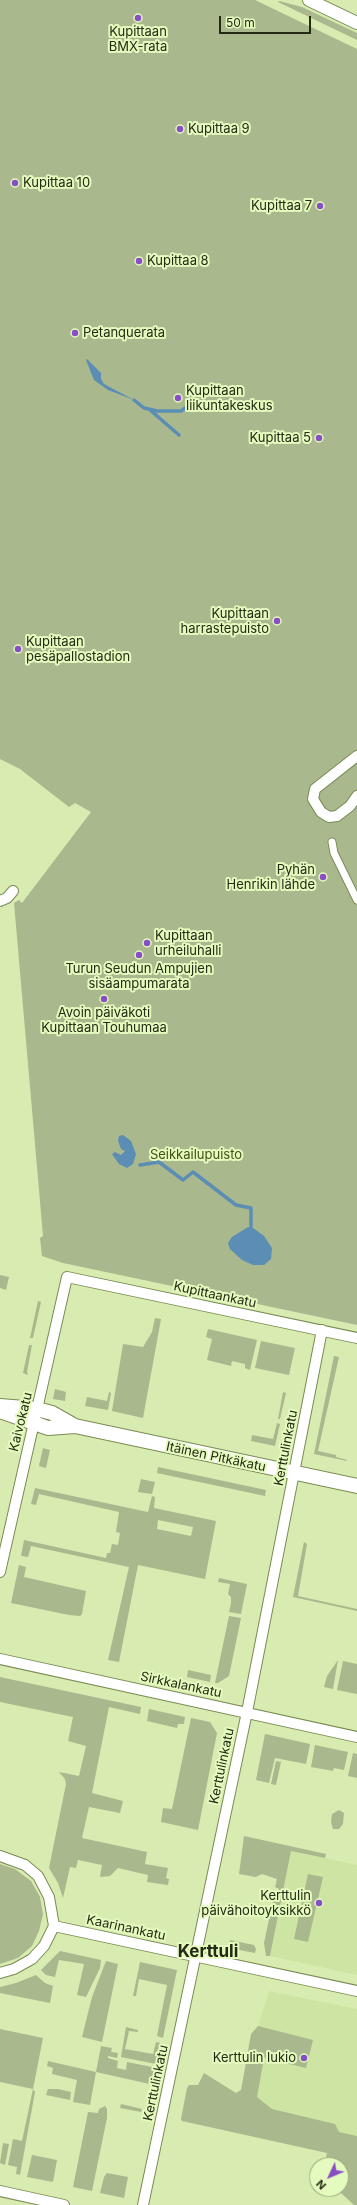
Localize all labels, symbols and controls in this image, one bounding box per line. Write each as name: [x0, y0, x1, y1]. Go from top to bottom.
scale bar: [221, 8, 313, 34]
marker: Kupittaan BMX-rata: [133, 13, 143, 23]
text: 50 m: [226, 15, 255, 30]
place label: Kupittaan BMX-rata: [109, 24, 167, 55]
place label: Kupittaa 9: [188, 121, 250, 137]
marker: Kupittaa 9: [175, 124, 185, 134]
place label: Kupittaa 10: [23, 175, 90, 191]
marker: Kupittaa 10: [10, 178, 20, 188]
place label: Kupittaa 7: [251, 198, 312, 214]
marker: Kupittaa 7: [315, 201, 325, 211]
place label: Kupittaa 8: [147, 253, 209, 269]
marker: Kupittaa 8: [134, 256, 144, 266]
place label: Petanquerata: [83, 325, 165, 341]
marker: Petanquerata: [70, 328, 80, 338]
place label: Kupittaan liikuntakeskus: [186, 383, 273, 414]
marker: Kupittaan liikuntakeskus: [173, 393, 183, 403]
place label: Kupittaa 5: [249, 430, 311, 446]
marker: Kupittaa 5: [314, 433, 324, 443]
place label: Kupittaan harrastepuisto: [181, 606, 269, 637]
marker: Kupittaan harrastepuisto: [272, 616, 282, 626]
place label: Kupittaan pesäpallostadion: [26, 634, 130, 665]
marker: Kupittaan pesäpallostadion: [13, 644, 23, 654]
place label: Pyhän Henrikin lähde: [227, 862, 315, 893]
marker: Pyhän Henrikin lähde: [318, 872, 328, 882]
place label: Kupittaan urheiluhalli: [155, 928, 221, 959]
marker: Kupittaan urheiluhalli: [142, 938, 152, 948]
marker: Turun Seudun Ampujien sisäampumarata: [134, 950, 144, 960]
place label: Turun Seudun Ampujien sisäampumarata: [65, 961, 213, 992]
marker: Avoin päiväkoti Kupittaan Touhumaa: [99, 994, 109, 1004]
place label: Avoin päiväkoti Kupittaan Touhumaa: [41, 1005, 167, 1036]
park label: Seikkailupuisto: [150, 1147, 242, 1163]
street label: Kupittaankatu: [172, 1279, 258, 1311]
street label: Kaivokatu: [6, 1391, 36, 1453]
street label: Kerttulinkatu: [271, 1409, 301, 1487]
street label: Itäinen Pitkäkatu: [165, 1439, 267, 1475]
street label: Sirkkalankatu: [139, 1669, 223, 1701]
street label: Kerttulinkatu: [206, 1727, 238, 1805]
place label: Kerttulin päivähoitoyksikkö: [201, 1888, 311, 1919]
marker: Kerttulin päivähoitoyksikkö: [314, 1898, 324, 1908]
street label: Kaarinankatu: [85, 1912, 167, 1944]
district label: Kerttuli: [178, 1942, 238, 1962]
street label: Kerttulinkatu: [140, 2044, 172, 2122]
place label: Kerttulin lukio: [213, 2050, 296, 2066]
marker: Kerttulin lukio: [299, 2053, 309, 2063]
north arrow: [309, 2157, 349, 2197]
text: N: [313, 2177, 329, 2193]

